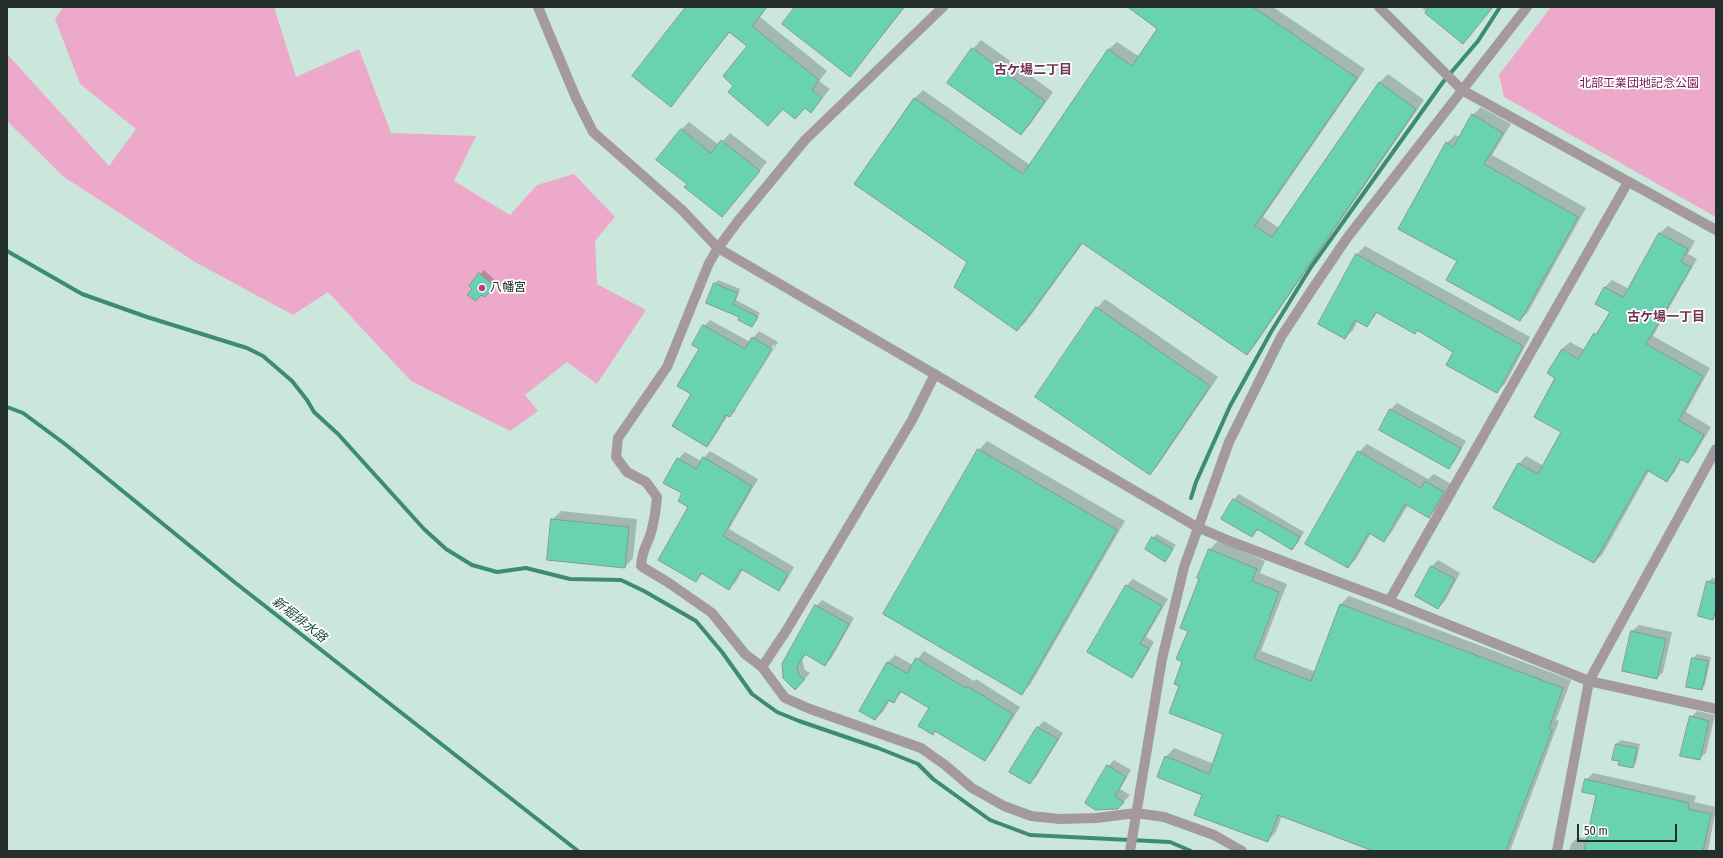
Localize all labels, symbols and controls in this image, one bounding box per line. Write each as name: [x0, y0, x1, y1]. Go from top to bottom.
district label: 古ケ場二丁目: [994, 62, 1072, 78]
park label: 北部工業団地記念公園: [1579, 77, 1699, 91]
place label: 八幡宮: [490, 281, 526, 295]
marker: 八幡宮: [477, 283, 487, 293]
district label: 古ケ場一丁目: [1627, 309, 1705, 325]
water label: 新堀排水路: [269, 594, 329, 646]
scale bar: [1579, 816, 1679, 842]
text: 50 m: [1584, 824, 1608, 838]

